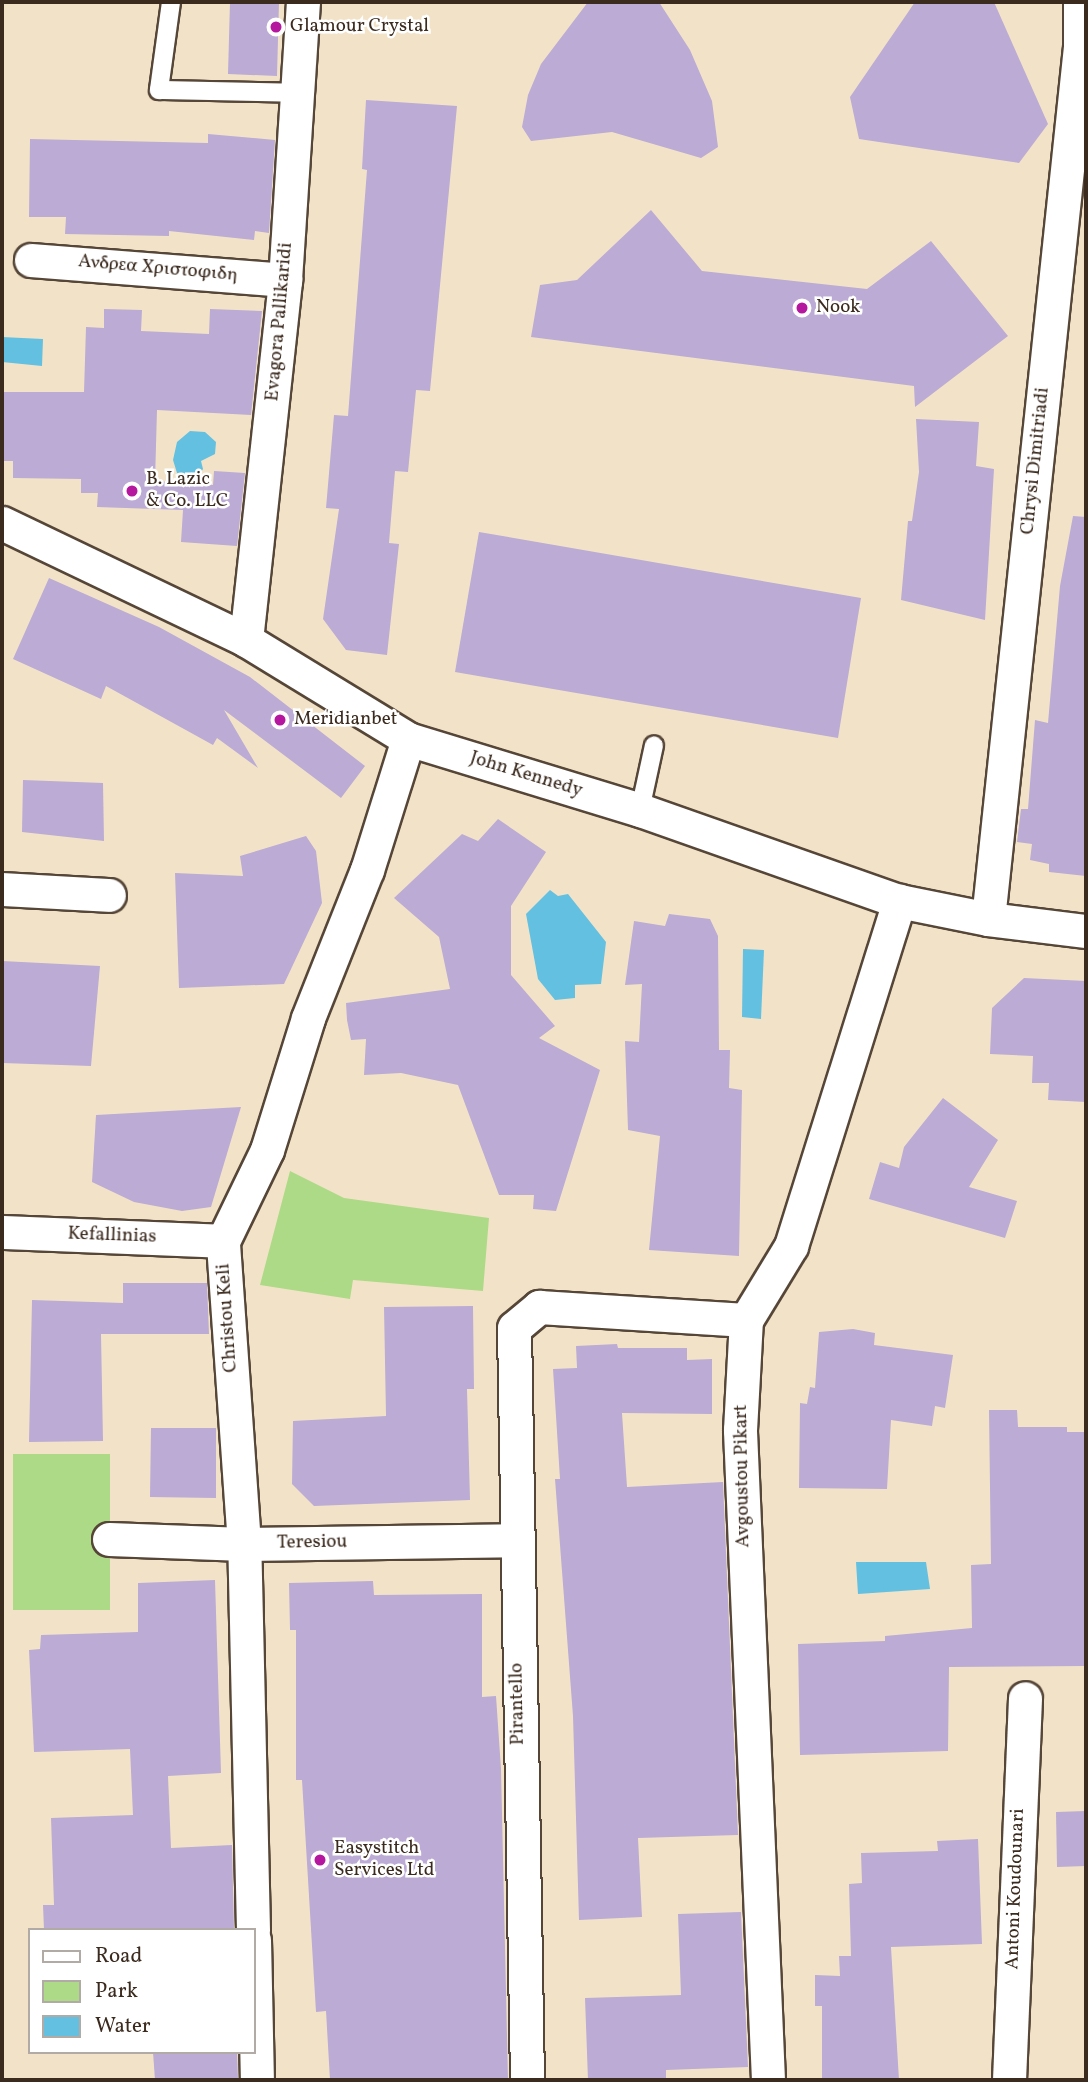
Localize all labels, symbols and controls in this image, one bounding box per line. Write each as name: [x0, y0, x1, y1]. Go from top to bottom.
place label: Glamour Crystal: [290, 16, 429, 38]
marker: Glamour Crystal: [268, 19, 284, 35]
street label: Evagora Pallikaridi: [262, 242, 298, 402]
street label: Ανδρεα Χριστοφιδη: [77, 251, 239, 287]
place label: Nook: [816, 297, 860, 319]
marker: Nook: [794, 300, 810, 316]
street label: Chrysi Dimitriadi: [1017, 386, 1055, 536]
place label: B. Lazic & Co. LLC: [146, 469, 228, 513]
marker: B. Lazic & Co. LLC: [124, 483, 140, 499]
place label: Meridianbet: [294, 709, 397, 731]
marker: Meridianbet: [272, 712, 288, 728]
street label: John Kennedy: [467, 747, 585, 803]
street label: Kefallinias: [67, 1223, 157, 1249]
street label: Christou Keli: [213, 1263, 243, 1373]
street label: Avgoustou Pikart: [730, 1404, 756, 1548]
street label: Teresiou: [277, 1531, 347, 1555]
street label: Pirantello: [506, 1663, 530, 1745]
street label: Antoni Koudounari: [1002, 1808, 1030, 1970]
place label: Easystitch Services Ltd: [334, 1838, 434, 1882]
marker: Easystitch Services Ltd: [312, 1852, 328, 1868]
legend: [28, 1928, 256, 2054]
text: Road: [95, 1942, 142, 1971]
text: Park: [95, 1977, 138, 2006]
text: Water: [95, 2012, 151, 2041]

